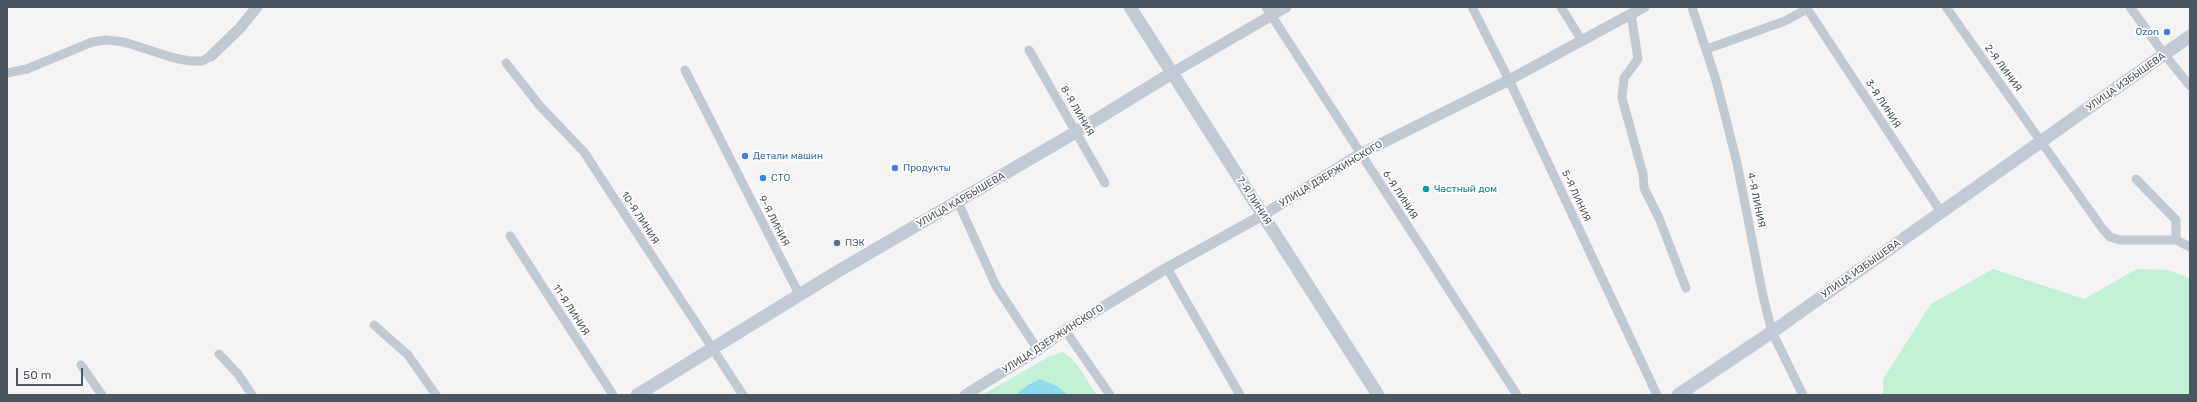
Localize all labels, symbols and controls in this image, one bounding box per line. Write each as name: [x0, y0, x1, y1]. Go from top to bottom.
place label: Ozon: [2135, 26, 2159, 38]
marker: Ozon: [2162, 27, 2172, 37]
street label: 2-Я ЛИНИЯ: [1982, 42, 2024, 94]
street label: УЛИЦА ИЗБЫШЕВА: [2084, 50, 2168, 114]
street label: 3-Я ЛИНИЯ: [1863, 77, 1903, 131]
street label: 8-Я ЛИНИЯ: [1058, 84, 1096, 138]
street label: УЛИЦА ДЗЕРЖИНСКОГО: [1277, 138, 1385, 210]
place label: Детали машин: [753, 150, 823, 162]
marker: Детали машин: [740, 151, 750, 161]
place label: Продукты: [903, 162, 951, 174]
marker: Продукты: [890, 163, 900, 173]
street label: 6-Я ЛИНИЯ: [1380, 168, 1420, 222]
street label: 5-Я ЛИНИЯ: [1559, 168, 1593, 224]
street label: УЛИЦА КАРБЫШЕВА: [915, 170, 1007, 230]
street label: 4-Я ЛИНИЯ: [1744, 171, 1768, 229]
place label: СТО: [771, 172, 790, 184]
marker: СТО: [758, 173, 768, 183]
street label: 7-Я ЛИНИЯ: [1234, 175, 1274, 227]
place label: Частный дом: [1434, 183, 1497, 195]
marker: Частный дом: [1421, 184, 1431, 194]
street label: 10-Я ЛИНИЯ: [619, 190, 661, 246]
street label: 9-Я ЛИНИЯ: [756, 194, 792, 248]
place label: ПЭК: [845, 237, 865, 249]
street label: УЛИЦА ИЗБЫШЕВА: [1819, 237, 1903, 301]
marker: ПЭК: [832, 238, 842, 248]
street label: 11-Я ЛИНИЯ: [550, 282, 592, 338]
street label: УЛИЦА ДЗЕРЖИНСКОГО: [1000, 302, 1106, 376]
scale bar: [18, 360, 85, 386]
text: 50 m: [23, 368, 51, 382]

